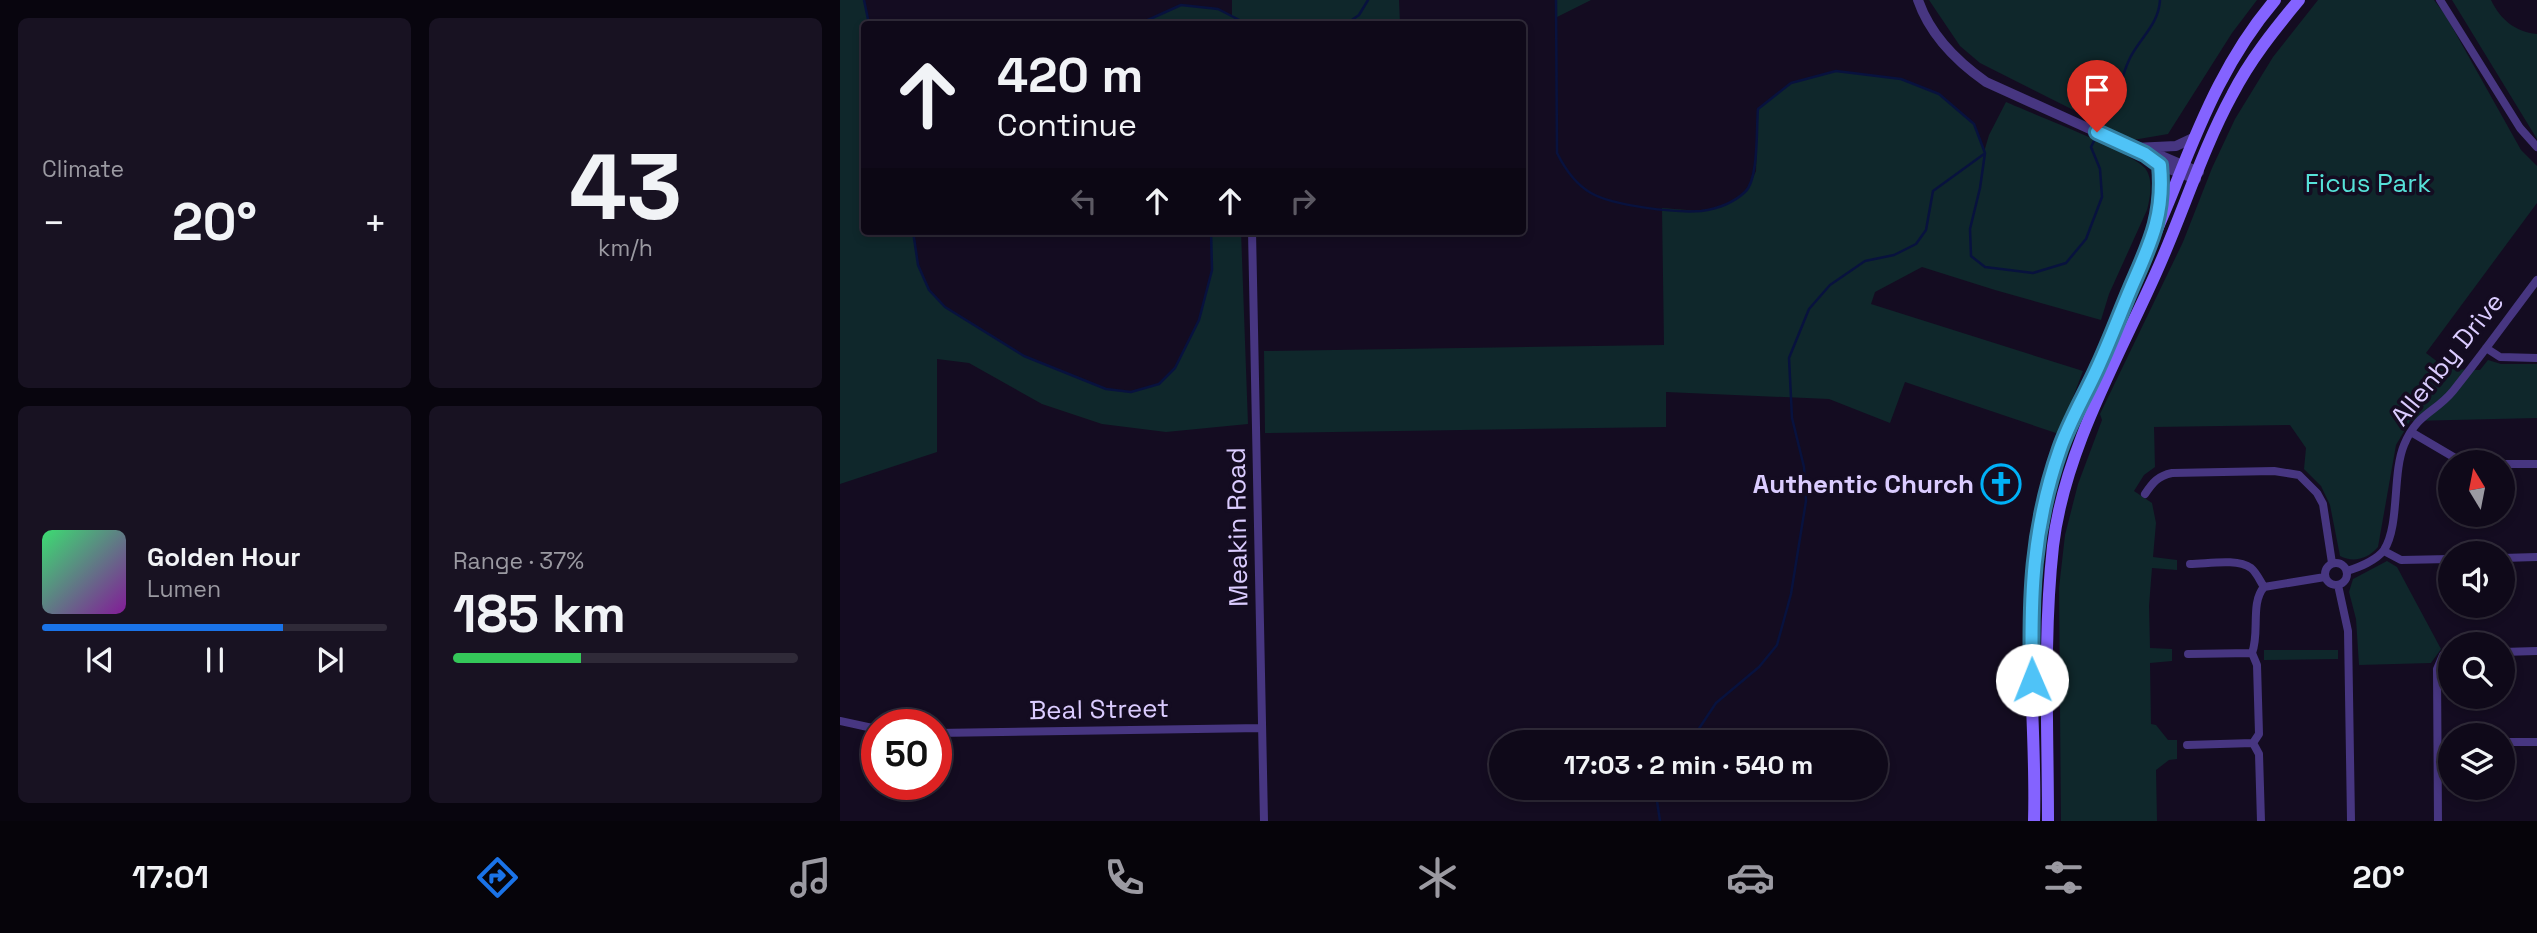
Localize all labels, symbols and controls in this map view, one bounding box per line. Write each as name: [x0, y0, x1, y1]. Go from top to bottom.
text: 420 m: [997, 44, 1143, 106]
icon: ahead: [882, 49, 973, 140]
pin: [2067, 60, 2127, 132]
icon: arrive: [2078, 71, 2116, 109]
text: Continue: [997, 105, 1137, 145]
text: 43: [569, 129, 682, 246]
text: Climate: [42, 154, 124, 184]
park label: Ficus Park: [2305, 166, 2431, 200]
icon: left: [1065, 182, 1103, 220]
icon: ahead: [1138, 182, 1176, 220]
icon: ahead: [1211, 182, 1249, 220]
icon: right: [1284, 182, 1322, 220]
text: 20°: [172, 189, 257, 255]
text: −: [42, 199, 66, 247]
text: +: [363, 199, 387, 247]
text: km/h: [598, 233, 653, 263]
street label: Allenby Drive: [2383, 285, 2511, 433]
street label: Meakin Road: [1219, 447, 1255, 607]
north arrow: [2438, 450, 2515, 527]
map controls: [2438, 450, 2515, 800]
church icon: Authentic Church: [1980, 463, 2022, 505]
place label: Authentic Church: [1753, 467, 1974, 501]
text: Golden Hour: [147, 540, 301, 574]
button: sound: [2438, 541, 2515, 618]
text: Range · 37%: [453, 546, 584, 576]
text: Lumen: [147, 574, 221, 604]
text: 185 km: [453, 581, 626, 647]
button: search: [2438, 632, 2515, 709]
icon: previous: [81, 641, 119, 679]
icon: pause: [196, 641, 234, 679]
icon: next: [311, 641, 349, 679]
position arrow: [1995, 643, 2069, 717]
street label: Beal Street: [1029, 691, 1169, 727]
speed limit sign: 50: [861, 709, 952, 800]
button: layers: [2438, 723, 2515, 800]
text: 17:03 · 2 min · 540 m: [1564, 748, 1813, 782]
icon: directions: [473, 853, 522, 902]
icon: music: [786, 853, 835, 902]
icon: phone: [1100, 853, 1149, 902]
icon: climate: [1413, 853, 1462, 902]
icon: car: [1726, 853, 1775, 902]
icon: filters: [2039, 853, 2088, 902]
text: 17:01: [132, 857, 209, 897]
text: 20°: [2352, 857, 2405, 897]

